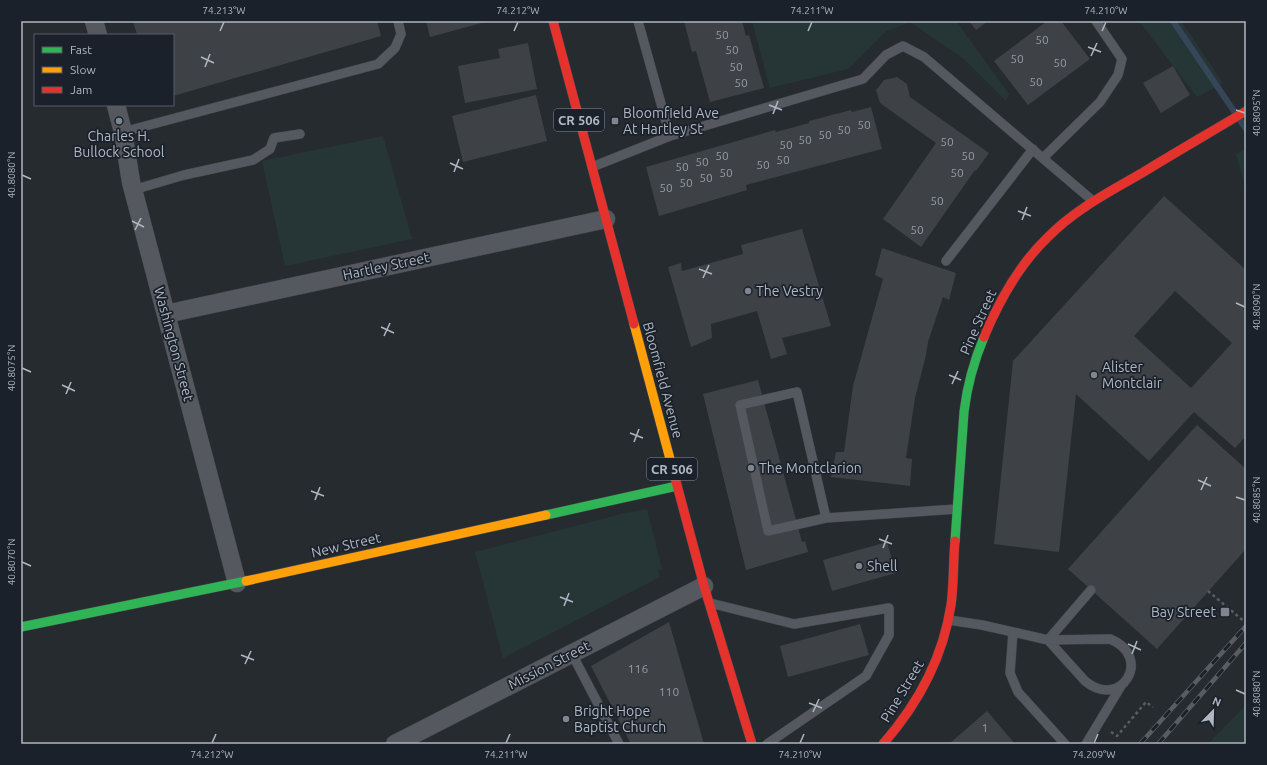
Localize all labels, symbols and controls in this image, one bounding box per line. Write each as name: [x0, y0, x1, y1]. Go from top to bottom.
text: 74.213°W: [202, 5, 246, 16]
text: 74.212°W: [496, 5, 540, 16]
text: 74.211°W: [790, 5, 834, 16]
text: 74.210°W: [1084, 5, 1128, 16]
house number: 50: [715, 28, 729, 41]
house number: 50: [1035, 33, 1049, 46]
legend: [34, 34, 174, 106]
text: Fast: [70, 43, 92, 56]
house number: 50: [725, 43, 739, 56]
house number: 50: [1010, 52, 1024, 65]
house number: 50: [1053, 56, 1067, 69]
house number: 50: [729, 60, 743, 73]
text: Slow: [70, 63, 96, 76]
house number: 50: [1029, 75, 1043, 88]
house number: 50: [734, 76, 748, 89]
text: Jam: [70, 83, 92, 96]
text: 40.8095°N: [1251, 90, 1262, 136]
place label: Bloomfield Ave At Hartley St: [623, 105, 719, 137]
road number: CR 506: [554, 109, 604, 131]
marker: Charles H. Bullock School: [114, 116, 124, 126]
marker: Bloomfield Ave At Hartley St: [610, 116, 620, 126]
house number: 50: [857, 118, 871, 131]
house number: 50: [837, 123, 851, 136]
place label: Charles H. Bullock School: [73, 128, 165, 160]
house number: 50: [818, 128, 832, 141]
house number: 50: [798, 133, 812, 146]
house number: 50: [940, 135, 954, 148]
house number: 50: [779, 138, 793, 151]
house number: 50: [715, 149, 729, 162]
house number: 50: [961, 149, 975, 162]
text: 40.8080°N: [6, 152, 17, 198]
house number: 50: [776, 153, 790, 166]
house number: 50: [695, 155, 709, 168]
house number: 50: [756, 158, 770, 171]
house number: 50: [675, 160, 689, 173]
house number: 50: [719, 166, 733, 179]
house number: 50: [950, 166, 964, 179]
house number: 50: [699, 171, 713, 184]
house number: 50: [679, 176, 693, 189]
house number: 50: [659, 181, 673, 194]
house number: 50: [930, 194, 944, 207]
house number: 50: [910, 223, 924, 236]
street label: Hartley Street: [341, 249, 431, 283]
place label: The Vestry: [756, 283, 823, 299]
text: 40.8090°N: [1251, 284, 1262, 330]
street label: Washington Street: [151, 285, 197, 403]
marker: The Vestry: [743, 286, 753, 296]
street label: Pine Street: [956, 286, 1000, 357]
street label: Bloomfield Avenue: [640, 320, 686, 440]
text: 40.8075°N: [6, 345, 17, 391]
place label: Alister Montclair: [1102, 359, 1163, 391]
marker: Alister Montclair: [1089, 370, 1099, 380]
road number: CR 506: [647, 458, 697, 480]
place label: The Montclarion: [759, 460, 862, 476]
marker: The Montclarion: [746, 463, 756, 473]
text: 40.8085°N: [1251, 477, 1262, 523]
street label: New Street: [310, 529, 383, 561]
text: 40.8070°N: [6, 539, 17, 585]
place label: Shell: [867, 558, 898, 574]
marker: Shell: [854, 561, 864, 571]
place label: Bay Street: [1151, 604, 1216, 620]
marker: Bay Street: [1219, 606, 1231, 618]
street label: Mission Street: [505, 637, 593, 692]
street label: Pine Street: [877, 657, 927, 725]
house number: 116: [628, 662, 648, 675]
text: 40.8080°N: [1251, 671, 1262, 717]
house number: 110: [659, 685, 679, 698]
north arrow: [1193, 691, 1233, 731]
text: N: [1211, 695, 1223, 709]
place label: Bright Hope Baptist Church: [574, 703, 666, 735]
marker: Bright Hope Baptist Church: [561, 714, 571, 724]
house number: 1: [982, 721, 988, 734]
text: 74.212°W: [190, 749, 234, 760]
text: 74.211°W: [484, 749, 528, 760]
text: 74.210°W: [778, 749, 822, 760]
text: 74.209°W: [1072, 749, 1116, 760]

